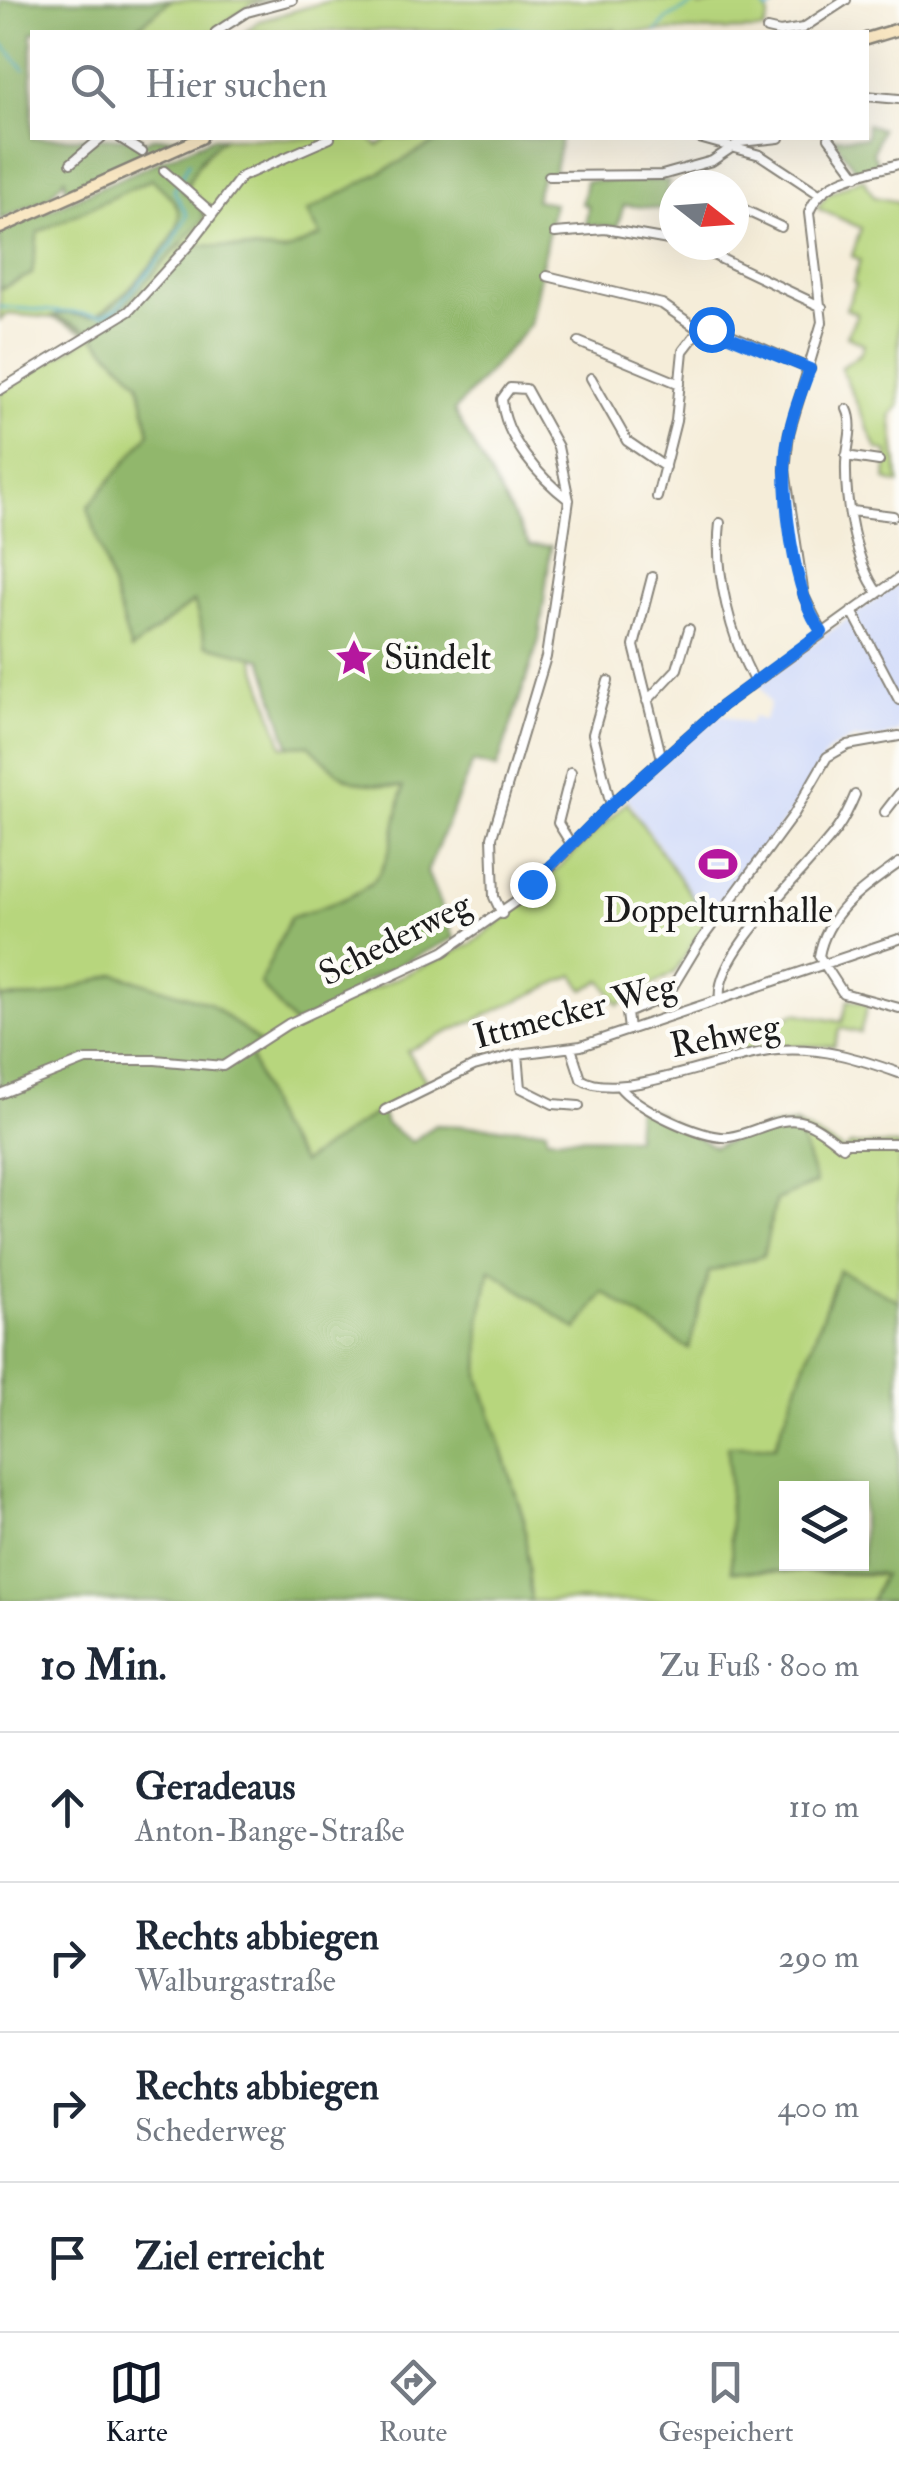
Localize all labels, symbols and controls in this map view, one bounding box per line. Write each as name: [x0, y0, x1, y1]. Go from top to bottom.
search box: [30, 30, 869, 140]
icon: search: [65, 58, 120, 113]
text: Hier suchen: [145, 61, 328, 109]
north arrow: [659, 170, 749, 260]
route start: [689, 307, 735, 353]
place label: Sündelt: [384, 636, 491, 680]
place icon: Sündelt: [333, 637, 375, 679]
sports icon: Doppelturnhalle: [697, 843, 739, 885]
route end: [510, 862, 556, 908]
street label: Schederweg: [312, 882, 479, 996]
place label: Doppelturnhalle: [603, 889, 833, 933]
street label: Ittmecker Weg: [469, 963, 682, 1059]
street label: Rehweg: [667, 1004, 784, 1068]
map controls: [779, 1481, 869, 1571]
button: layers: [779, 1481, 869, 1571]
text: 10 Min.: [40, 1640, 167, 1692]
text: Zu Fuß · 800 m: [659, 1646, 859, 1686]
text: Geradeaus: [135, 1763, 296, 1811]
icon: ahead: [40, 1780, 95, 1835]
text: 110 m: [788, 1787, 859, 1827]
text: Anton-Bange-Straße: [135, 1811, 405, 1851]
text: Rechts abbiegen: [135, 1913, 379, 1961]
icon: right: [40, 1930, 95, 1985]
text: 290 m: [778, 1937, 859, 1977]
text: Walburgastraße: [135, 1961, 336, 2001]
text: Rechts abbiegen: [135, 2063, 379, 2111]
icon: right: [40, 2080, 95, 2135]
text: 400 m: [777, 2087, 859, 2127]
text: Schederweg: [135, 2111, 286, 2151]
icon: arrive: [40, 2230, 95, 2285]
text: Ziel erreicht: [135, 2233, 324, 2281]
tab: Karte: [106, 2355, 168, 2450]
tab: Route: [379, 2355, 447, 2450]
tab: Gespeichert: [658, 2355, 793, 2450]

